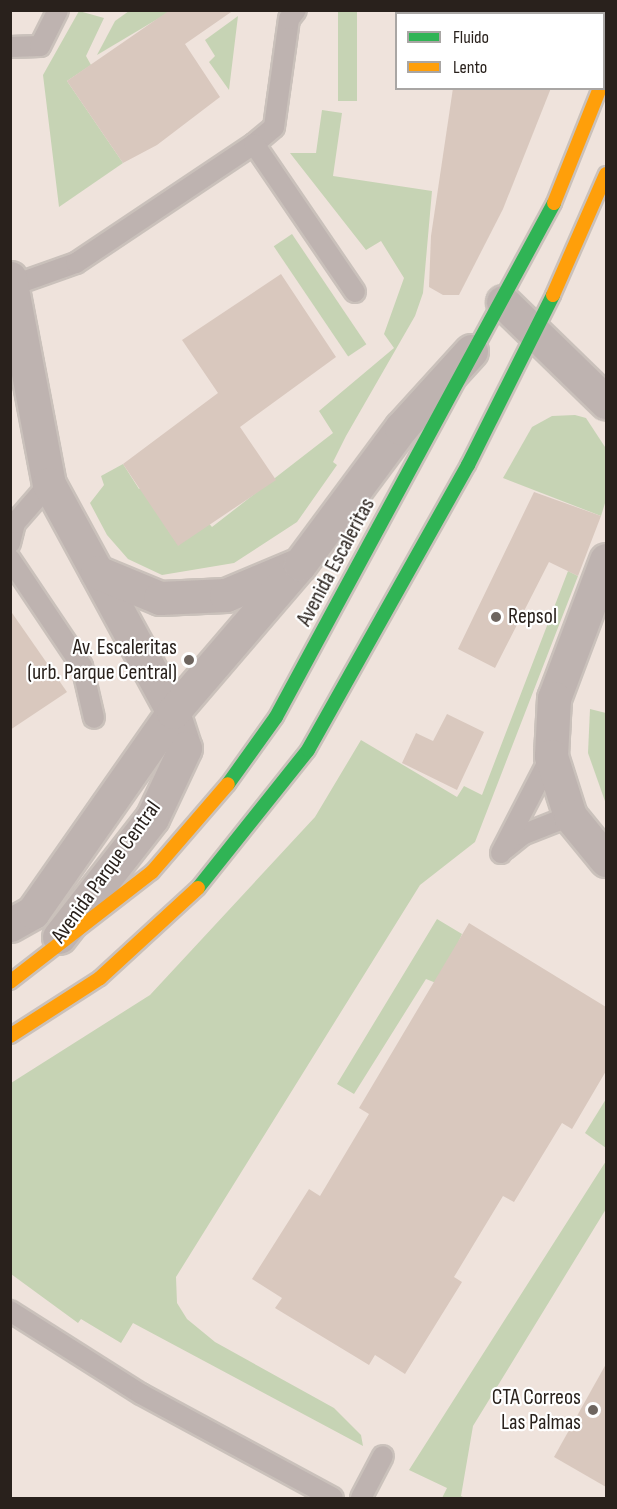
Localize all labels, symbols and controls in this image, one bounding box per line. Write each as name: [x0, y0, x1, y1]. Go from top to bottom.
legend: [395, 12, 605, 90]
text: Fluido: [453, 27, 489, 48]
text: Lento: [453, 57, 487, 78]
street label: Avenida Escaleritas: [291, 493, 381, 631]
place label: Repsol: [508, 604, 557, 630]
marker: Repsol: [489, 610, 503, 624]
place label: Av. Escaleritas (urb. Parque Central): [27, 634, 177, 686]
marker: Av. Escaleritas (urb. Parque Central): [182, 653, 196, 667]
street label: Avenida Parque Central: [46, 796, 166, 948]
place label: CTA Correos Las Palmas: [492, 1384, 581, 1436]
marker: CTA Correos Las Palmas: [586, 1403, 600, 1417]

